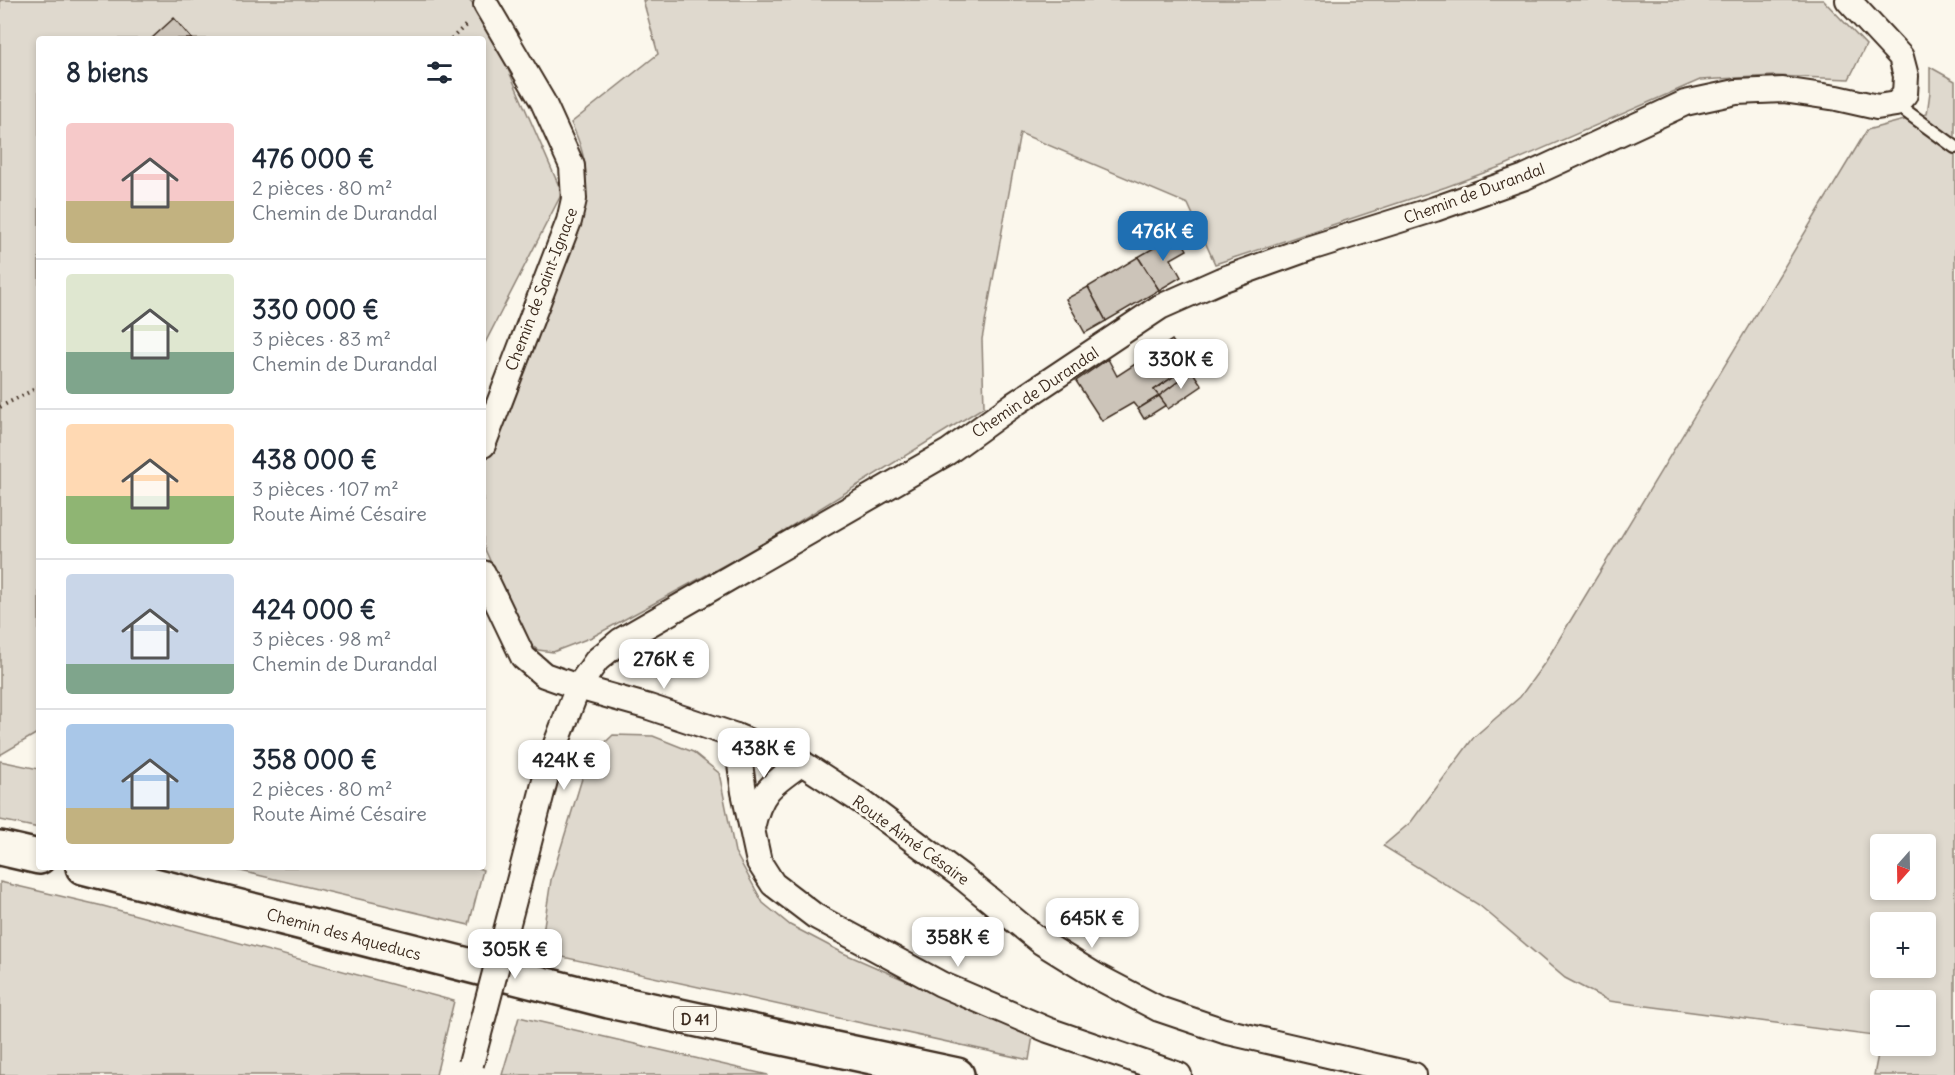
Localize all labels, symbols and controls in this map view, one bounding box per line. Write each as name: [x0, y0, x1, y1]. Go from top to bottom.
text: 8 biens: [66, 56, 148, 89]
icon: filters: [423, 56, 456, 89]
text: 476 000 €: [252, 142, 375, 175]
icon: home: [114, 147, 186, 219]
street label: Chemin de Durandal: [1401, 158, 1547, 228]
text: 2 pièces · 80 m²: [252, 175, 393, 200]
text: Chemin de Durandal: [252, 200, 438, 225]
street label: Chemin de Saint-Ignace: [501, 204, 581, 374]
pin: 476K €: [1114, 211, 1212, 262]
text: 476K €: [1132, 218, 1194, 243]
text: 330 000 €: [252, 293, 379, 326]
icon: home: [114, 298, 186, 370]
text: 3 pièces · 83 m²: [252, 326, 391, 351]
pin: 330K €: [1132, 339, 1230, 390]
street label: Chemin de Durandal: [968, 342, 1102, 442]
text: 330K €: [1148, 346, 1214, 371]
text: Chemin de Durandal: [252, 351, 438, 376]
text: 438 000 €: [252, 443, 377, 476]
icon: home: [114, 448, 186, 520]
text: 3 pièces · 107 m²: [252, 476, 399, 501]
text: Route Aimé Césaire: [252, 501, 427, 526]
text: 424 000 €: [252, 593, 376, 626]
icon: home: [114, 598, 186, 670]
text: 3 pièces · 98 m²: [252, 626, 391, 651]
pin: 276K €: [615, 639, 713, 690]
text: 276K €: [633, 646, 695, 671]
text: Chemin de Durandal: [252, 651, 438, 676]
pin: 438K €: [715, 728, 813, 779]
text: 438K €: [732, 735, 796, 760]
pin: 424K €: [515, 740, 613, 791]
text: 358 000 €: [252, 743, 377, 776]
text: 424K €: [532, 747, 596, 772]
icon: home: [114, 748, 186, 820]
text: 2 pièces · 80 m²: [252, 776, 393, 801]
street label: Route Aimé Césaire: [849, 791, 973, 889]
text: Route Aimé Césaire: [252, 801, 427, 826]
north arrow: [1870, 834, 1936, 900]
map controls: [1870, 834, 1936, 1056]
pin: 645K €: [1043, 898, 1141, 949]
street label: Chemin des Aqueducs: [265, 904, 423, 964]
text: 645K €: [1060, 905, 1124, 930]
button: +: [1870, 912, 1936, 978]
pin: 358K €: [909, 917, 1007, 968]
text: 358K €: [926, 924, 990, 949]
pin: 305K €: [466, 929, 564, 980]
text: 305K €: [482, 936, 548, 961]
button: −: [1870, 990, 1936, 1056]
road number: D 41: [674, 1007, 716, 1031]

